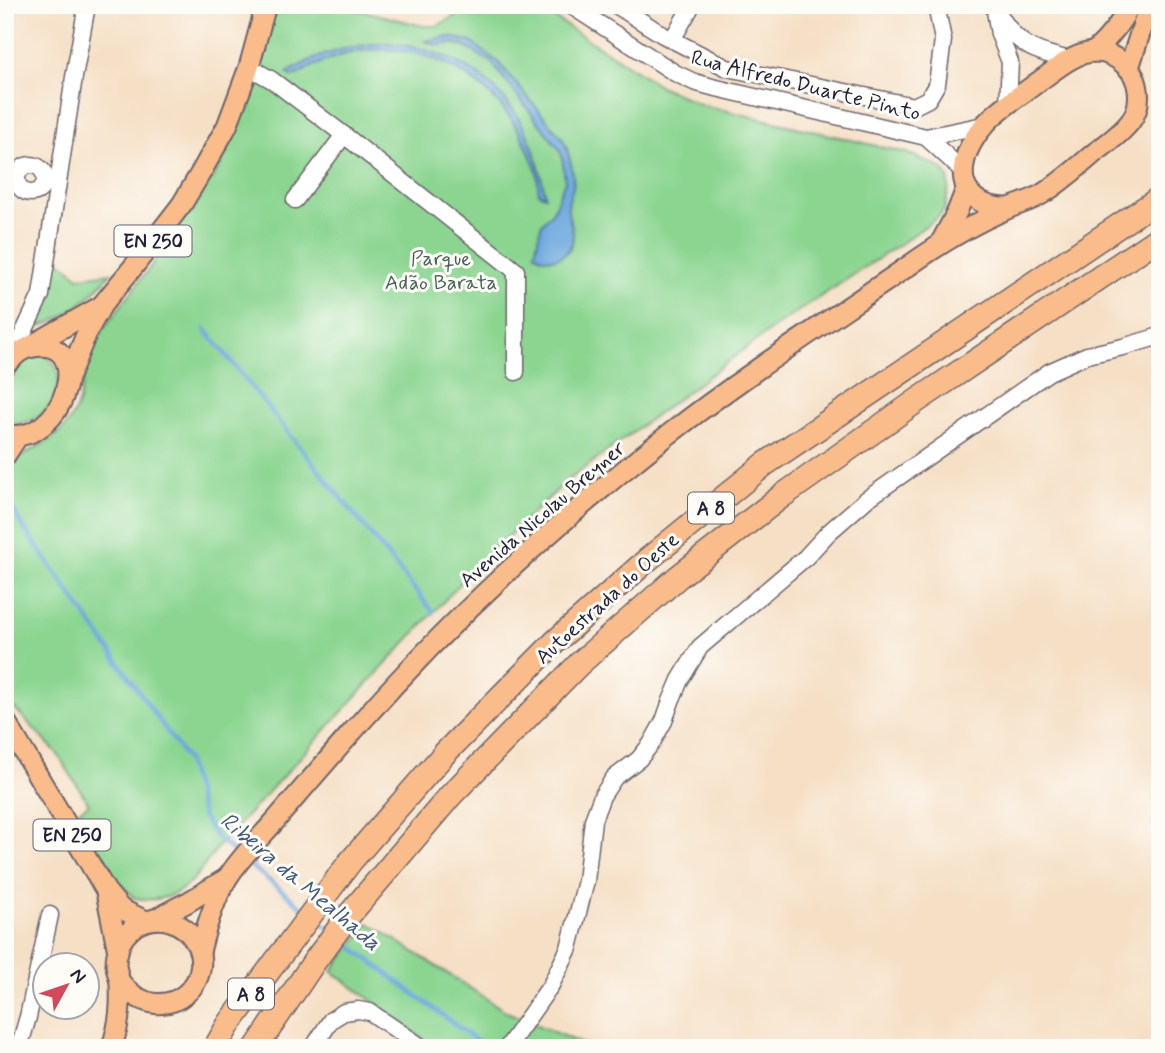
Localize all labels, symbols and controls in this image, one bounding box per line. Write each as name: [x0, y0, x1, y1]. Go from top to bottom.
street label: Rua Alfredo Duarte Pinto: [688, 44, 923, 128]
road number: EN 250: [114, 226, 192, 256]
park label: Parque Adão Barata: [385, 245, 497, 297]
street label: Avenida Nicolau Breyner: [454, 435, 632, 594]
road number: A 8: [688, 492, 734, 524]
street label: Autoestrada do Oeste: [530, 527, 686, 671]
water label: Ribeira da Mealhada: [213, 807, 386, 959]
road number: EN 250: [34, 820, 110, 850]
north arrow: [32, 951, 102, 1021]
text: N: [64, 963, 92, 989]
road number: A 8: [228, 978, 274, 1010]

